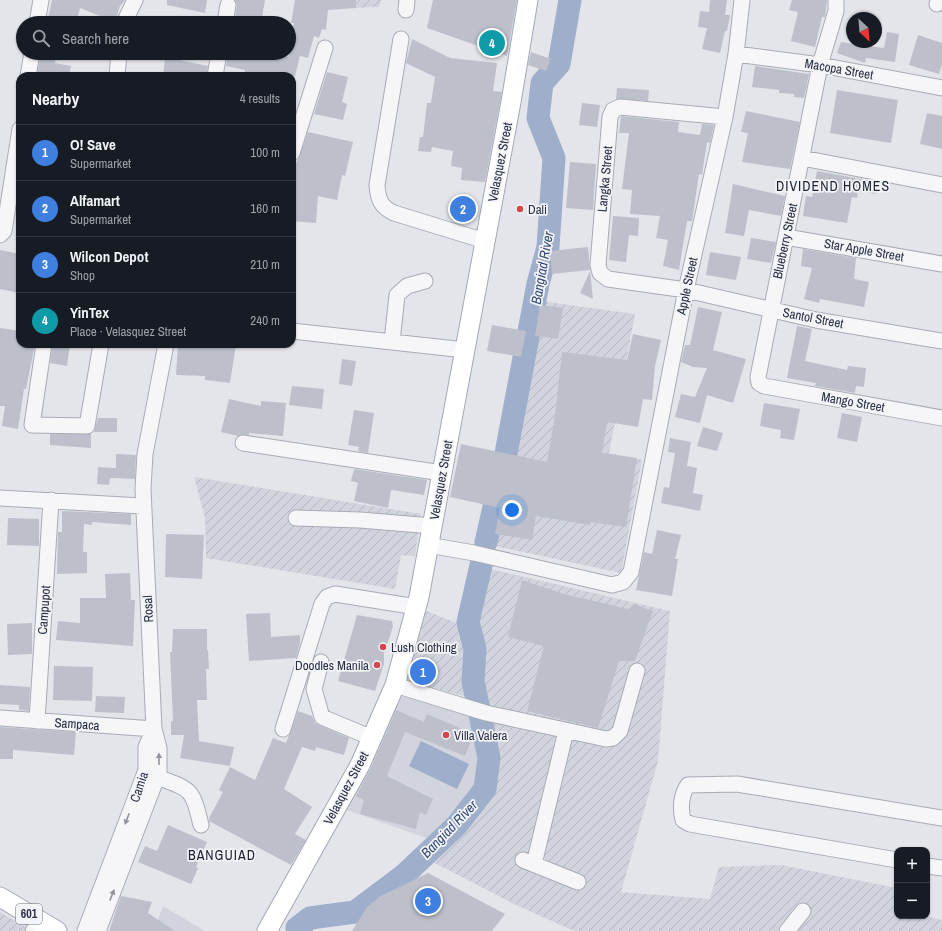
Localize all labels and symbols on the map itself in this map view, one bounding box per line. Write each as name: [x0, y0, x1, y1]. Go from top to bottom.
north arrow: [846, 12, 882, 48]
pin: 4: [479, 28, 505, 58]
street label: Macopa Street: [803, 55, 875, 83]
street label: Velasquez Street: [484, 121, 516, 203]
street label: Langka Street: [594, 145, 616, 213]
district label: DIVIDEND HOMES: [776, 177, 890, 195]
pin: 2: [450, 194, 476, 224]
place label: Dali: [528, 201, 547, 218]
street label: Blueberry Street: [769, 202, 801, 280]
marker: Dali: [515, 204, 525, 214]
water label: Bangiad River: [527, 229, 557, 306]
street label: Star Apple Street: [823, 235, 905, 265]
street label: Apple Street: [672, 256, 701, 317]
street label: Santol Street: [781, 304, 845, 332]
street label: Mango Street: [820, 388, 886, 416]
street label: Velasquez Street: [426, 439, 456, 521]
your location: [502, 500, 522, 520]
street label: Campupot: [34, 585, 54, 635]
street label: Rosal: [139, 595, 157, 623]
place label: Lush Clothing: [391, 639, 457, 656]
marker: Lush Clothing: [378, 642, 388, 652]
place label: Doodles Manila: [295, 657, 369, 674]
pin: 1: [410, 657, 436, 687]
marker: Doodles Manila: [372, 660, 382, 670]
street label: Sampaca: [54, 714, 100, 734]
place label: Villa Valera: [454, 727, 508, 744]
marker: Villa Valera: [441, 730, 451, 740]
street label: Velasquez Street: [320, 748, 372, 828]
one-way arrow: [156, 752, 162, 765]
street label: Camia: [126, 769, 152, 805]
water label: Bangiad River: [417, 796, 482, 862]
one-way arrow: [124, 814, 130, 826]
district label: BANGUIAD: [188, 846, 256, 864]
pin: 3: [415, 886, 441, 916]
one-way arrow: [109, 888, 115, 900]
road number: 601: [16, 904, 42, 924]

